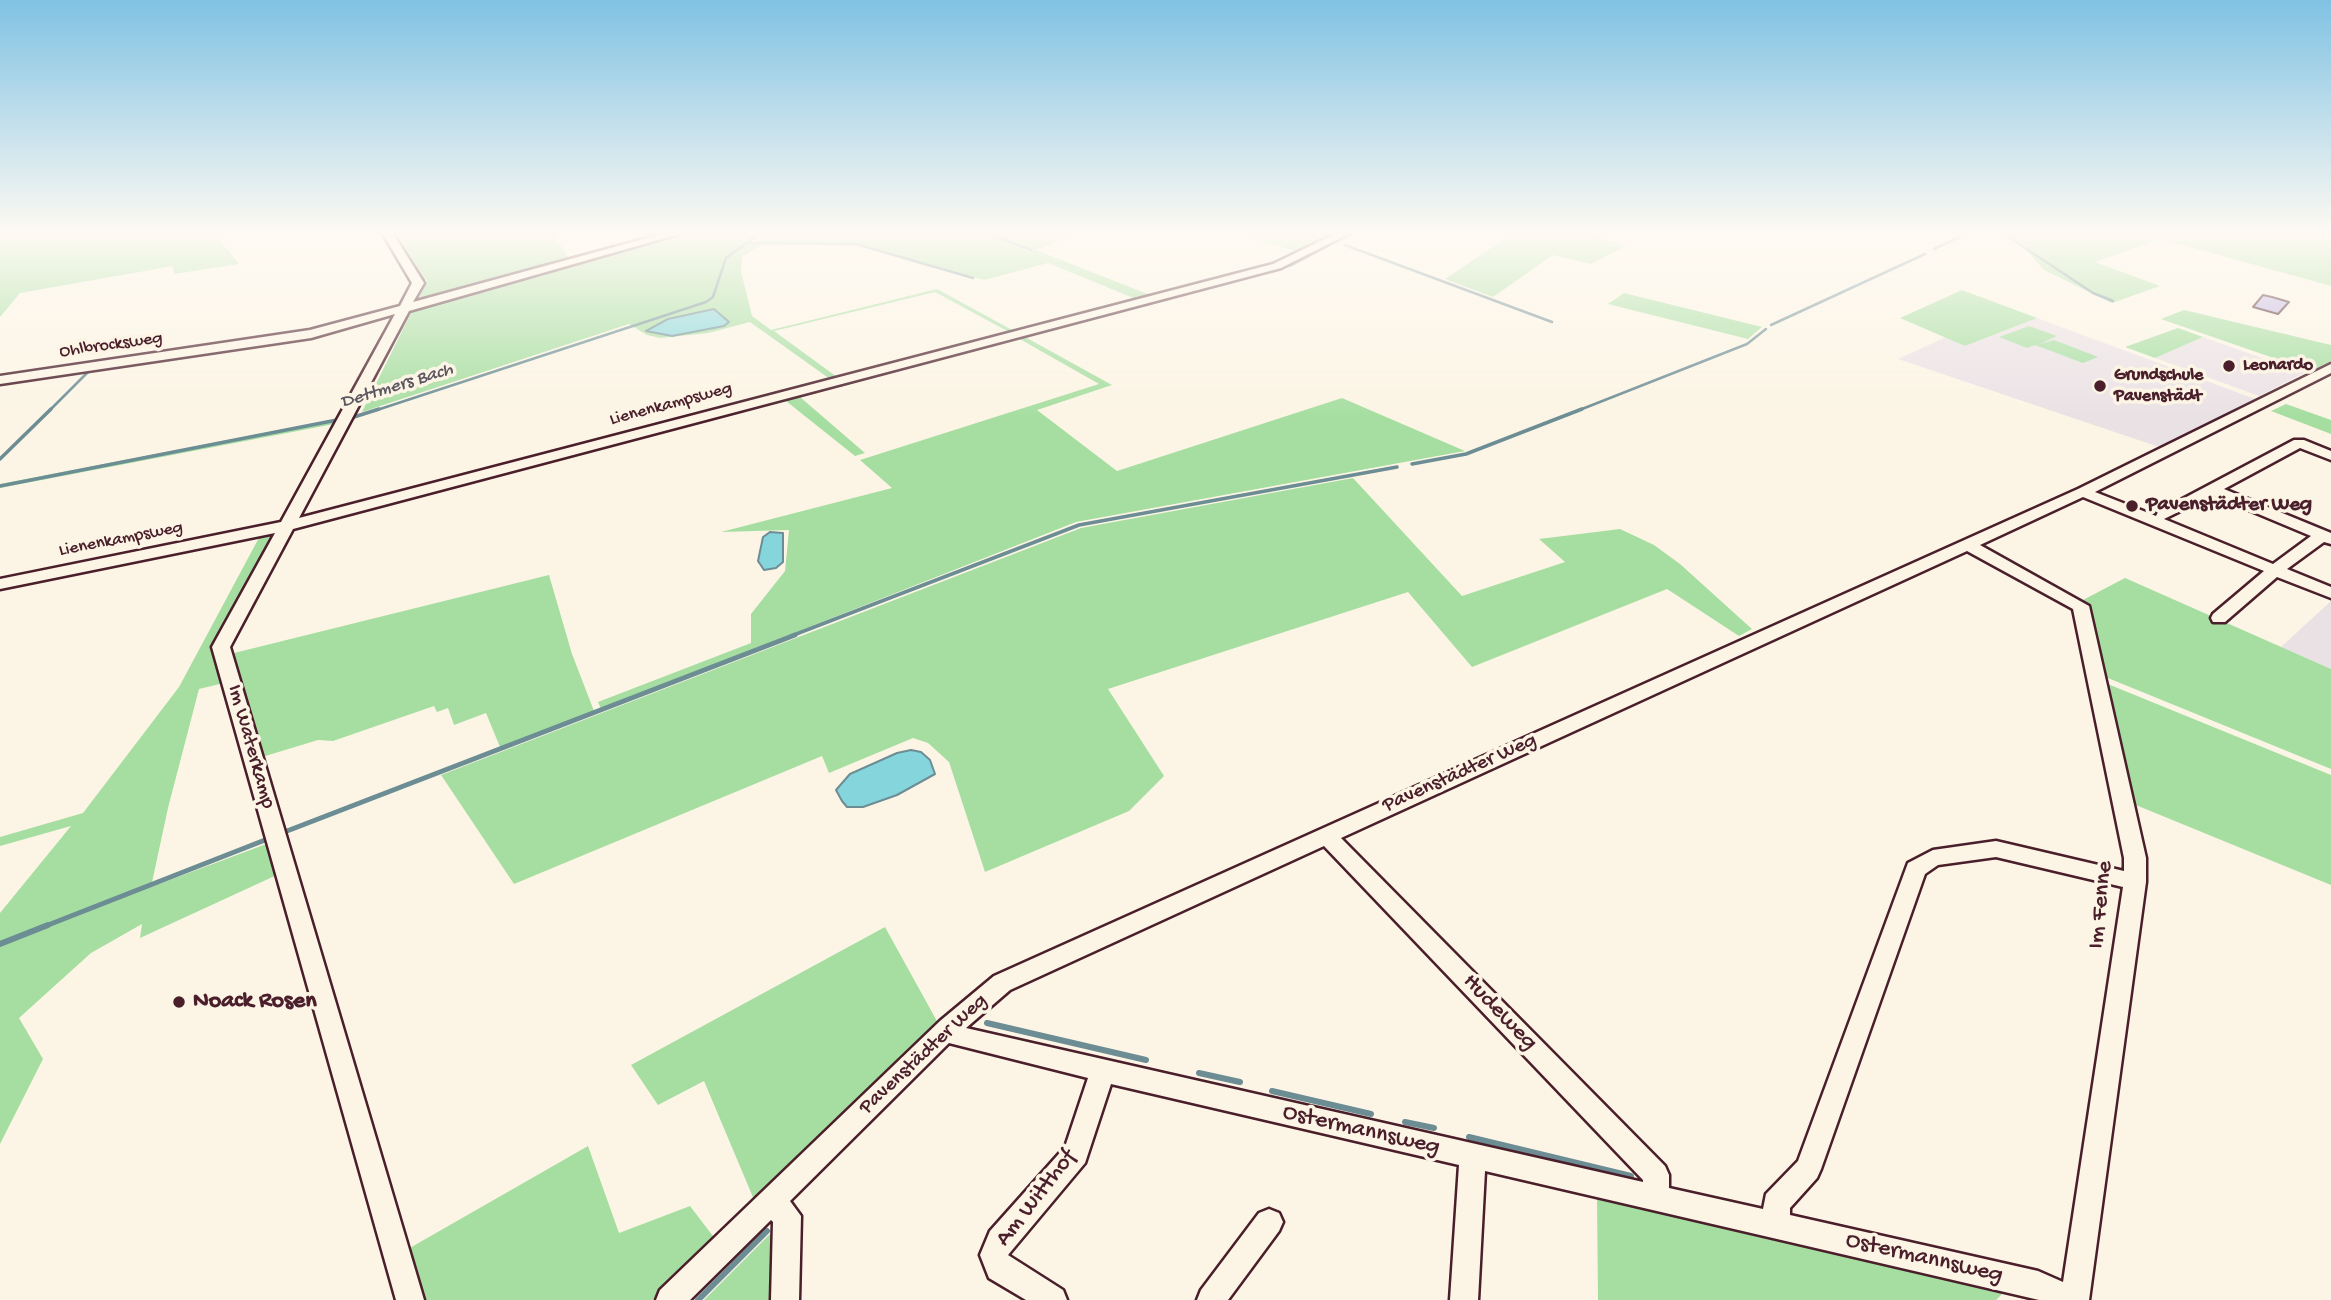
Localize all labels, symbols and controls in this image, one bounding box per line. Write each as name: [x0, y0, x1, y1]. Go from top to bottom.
street label: Ohlbrocksweg: [58, 328, 164, 364]
place label: Leonardo: [2243, 355, 2313, 377]
marker: Leonardo: [2221, 358, 2237, 374]
water label: Dettmers Bach: [338, 359, 456, 415]
place label: Grundschule Pavenstädt: [2114, 365, 2203, 408]
street label: Lienenkampsweg: [607, 378, 735, 432]
marker: Grundschule Pavenstädt: [2092, 378, 2108, 394]
place label: Pavenstädter Weg: [2146, 493, 2312, 519]
marker: Pavenstädter Weg: [2124, 498, 2140, 514]
street label: Lienenkampsweg: [57, 517, 185, 563]
street label: Im Waterkamp: [220, 682, 280, 812]
street label: Pavenstädter Weg: [1379, 729, 1541, 819]
street label: Im Fenne: [2083, 860, 2121, 950]
street label: Hudeweg: [1455, 968, 1543, 1058]
place label: Noack Rosen: [193, 988, 317, 1016]
street label: Pavenstädter Weg: [855, 989, 993, 1121]
marker: Noack Rosen: [171, 994, 187, 1010]
street label: Ostermannsweg: [1280, 1099, 1442, 1163]
street label: Am Witthof: [990, 1145, 1084, 1253]
street label: Ostermannsweg: [1843, 1227, 2005, 1291]

